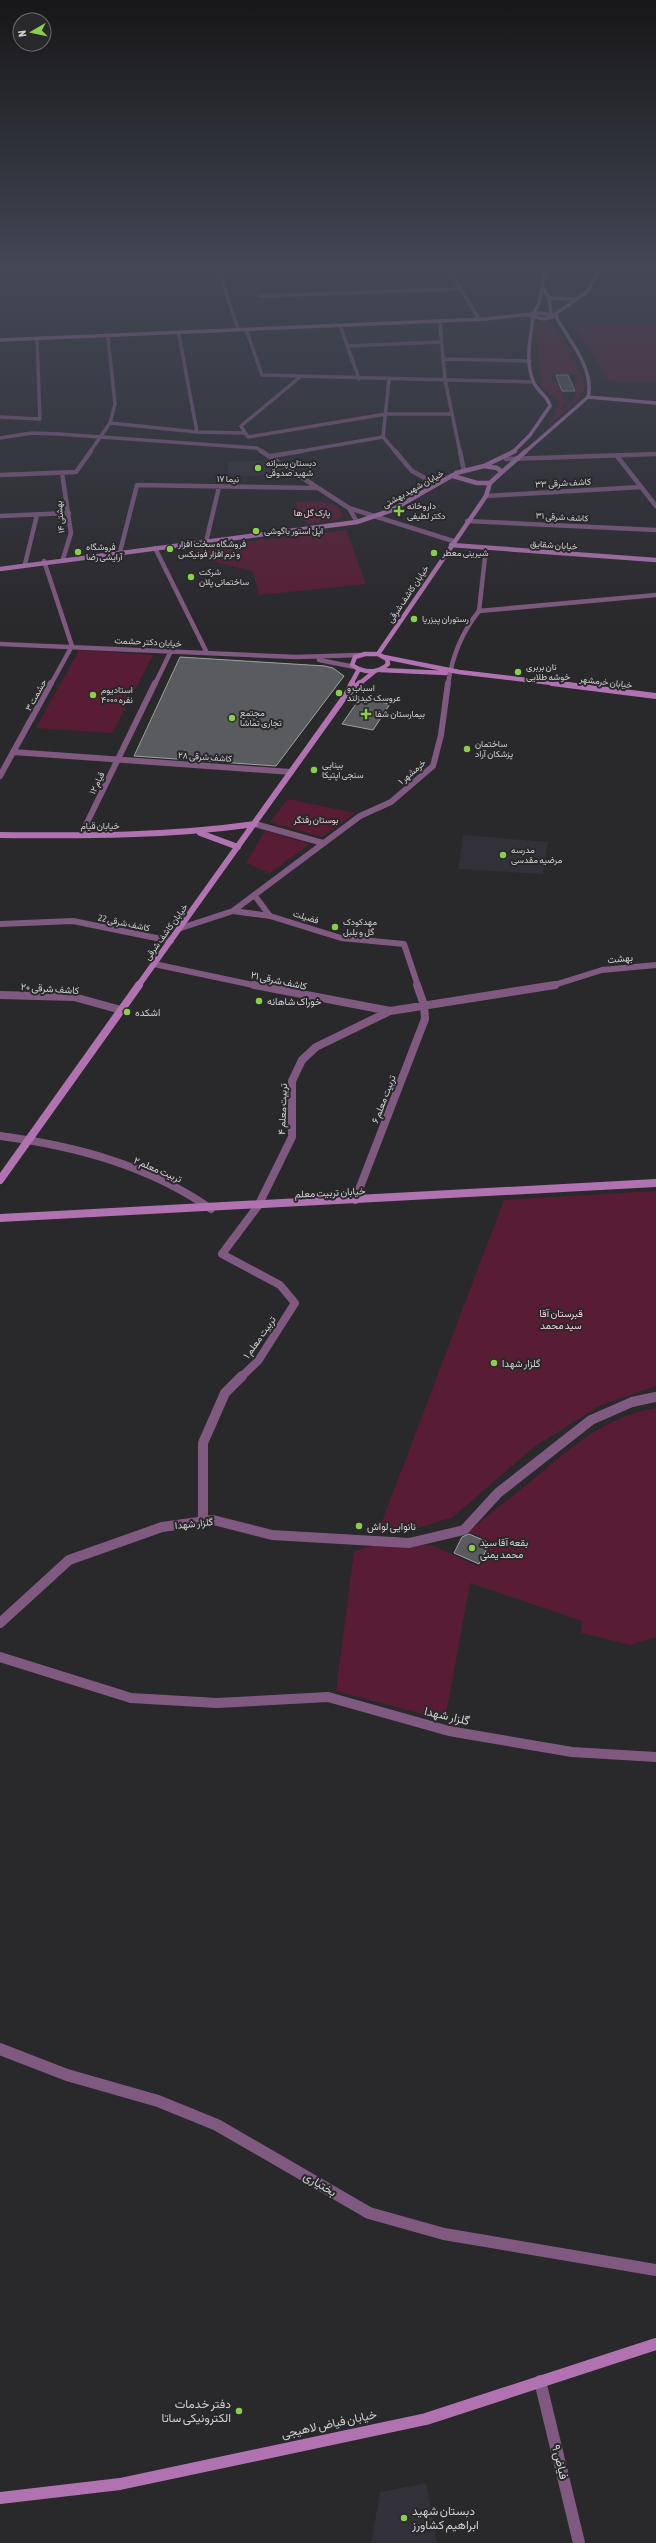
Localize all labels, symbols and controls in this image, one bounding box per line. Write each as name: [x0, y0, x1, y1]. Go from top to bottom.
north arrow: [12, 12, 52, 52]
text: N: [16, 29, 29, 38]
place label: دبستان پسرانه شهید صدوقی: [266, 458, 316, 479]
marker: دبستان پسرانه شهید صدوقی: [253, 463, 263, 473]
street label: خیابان شهید بهشتی: [381, 468, 446, 511]
street label: نیما ۱۷: [217, 474, 240, 484]
street label: کاشف شرقی ۳۳: [535, 477, 591, 490]
street label: بهشتی ۱۴: [54, 500, 67, 534]
place label: داروخانه دکتر لطیفی: [407, 501, 445, 522]
marker: داروخانه دکتر لطیفی: [394, 506, 404, 516]
park label: پارک گل ها: [294, 508, 330, 519]
street label: کاشف شرقی ۳۱: [535, 511, 589, 524]
marker: اپل استور باگوشی: [251, 526, 261, 536]
place label: اپل استور باگوشی: [264, 526, 323, 537]
street label: خیابان شقایق: [530, 538, 578, 552]
place label: فروشگاه سخت افزار و نرم افزار فونیکس: [177, 539, 246, 560]
place label: فروشگاه آرایشی رضا: [86, 542, 123, 563]
marker: فروشگاه سخت افزار و نرم افزار فونیکس: [165, 544, 175, 554]
marker: فروشگاه آرایشی رضا: [73, 547, 83, 557]
marker: شیرینی معطر: [429, 548, 439, 558]
place label: شیرینی معطر: [441, 548, 489, 559]
street label: خیابان کاشف شرقی: [385, 563, 432, 625]
place label: شرکت ساختمانی پلان: [199, 567, 249, 588]
marker: شرکت ساختمانی پلان: [186, 572, 196, 582]
marker: رستوران پیزریا: [409, 614, 419, 624]
place label: رستوران پیزریا: [422, 614, 469, 625]
street label: خیابان دکتر حشمت: [114, 635, 182, 650]
place label: نان بربری خوشه طلایی: [526, 662, 570, 683]
marker: نان بربری خوشه طلایی: [513, 667, 523, 677]
street label: خیابان خرمشهر: [578, 674, 633, 691]
street label: حشمت ۳: [23, 678, 49, 712]
place label: اسباب و عروسک کیدزلند: [347, 683, 401, 704]
place label: استادیوم ۴۰۰۰ نفره: [101, 685, 133, 706]
marker: اسباب و عروسک کیدزلند: [334, 688, 344, 698]
marker: استادیوم ۴۰۰۰ نفره: [88, 690, 98, 700]
place label: مجتمع تجاری تماشا: [240, 708, 282, 729]
marker: بیمارستان شفا: [360, 708, 372, 720]
place label: بیمارستان شفا: [375, 709, 425, 720]
marker: مجتمع تجاری تماشا: [227, 713, 237, 723]
place label: ساختمان پزشکان آراد: [475, 739, 513, 760]
marker: ساختمان پزشکان آراد: [462, 744, 472, 754]
street label: کاشف شرقی ۲۸: [178, 750, 232, 765]
street label: خرمشهر ۱: [396, 757, 428, 787]
place label: بینایی سنجی اپتیکا: [322, 760, 364, 781]
marker: بینایی سنجی اپتیکا: [309, 765, 319, 775]
street label: قیام ۱۲: [87, 770, 108, 796]
park label: بوستان رفتگر: [293, 815, 339, 826]
street label: خیابان قیام: [80, 821, 120, 832]
place label: مدرسه مرضیه مقدسی: [511, 845, 562, 866]
marker: مدرسه مرضیه مقدسی: [498, 850, 508, 860]
street label: خیابان کاشف شرقی: [142, 902, 191, 963]
street label: فضیلت: [292, 908, 320, 926]
street label: کاشف شرقی 22: [97, 913, 151, 934]
place label: مهدکودک گل و بلبل: [343, 917, 377, 938]
marker: مهدکودک گل و بلبل: [330, 922, 340, 932]
street label: بهشت: [607, 952, 634, 966]
street label: کاشف شرقی ۲۱: [250, 969, 309, 993]
street label: کاشف شرقی ۲۰: [20, 981, 80, 997]
marker: خوراک شاهانه: [254, 996, 264, 1006]
place label: خوراک شاهانه: [267, 996, 322, 1008]
marker: اشکده: [122, 1007, 132, 1017]
place label: اشکده: [135, 1007, 160, 1018]
street label: تربیت معلم ۶: [369, 1074, 399, 1125]
street label: تربیت معلم ۴: [276, 1083, 290, 1135]
street label: تربیت معلم ۲: [132, 1154, 183, 1185]
street label: خیابان تربیت معلم: [294, 1185, 366, 1201]
park label: قبرستان آقا سید محمد: [539, 1308, 583, 1332]
street label: تربیت معلم ۱: [241, 1314, 279, 1361]
marker: گلزار شهدا: [489, 1358, 499, 1368]
place label: گلزار شهدا: [502, 1358, 541, 1370]
street label: گلزار شهدا: [174, 1516, 214, 1532]
marker: نانوایی لواش: [354, 1521, 364, 1531]
place label: نانوایی لواش: [367, 1521, 416, 1533]
place label: بقعه آقا سید محمد یمنی: [480, 1537, 528, 1561]
marker: بقعه آقا سید محمد یمنی: [467, 1543, 477, 1553]
street label: گلزار شهدا: [423, 1704, 471, 1729]
street label: بختیاری: [300, 2169, 339, 2200]
place label: دفتر خدمات الکترونیکی ساتا: [161, 2397, 231, 2426]
marker: دفتر خدمات الکترونیکی ساتا: [234, 2406, 244, 2416]
street label: خیابان فیاض لاهیجی: [280, 2407, 378, 2442]
street label: فیاض ۹: [548, 2443, 571, 2481]
place label: دبستان شهید ابراهیم کشاورز: [411, 2504, 479, 2533]
marker: دبستان شهید ابراهیم کشاورز: [399, 2513, 409, 2523]

